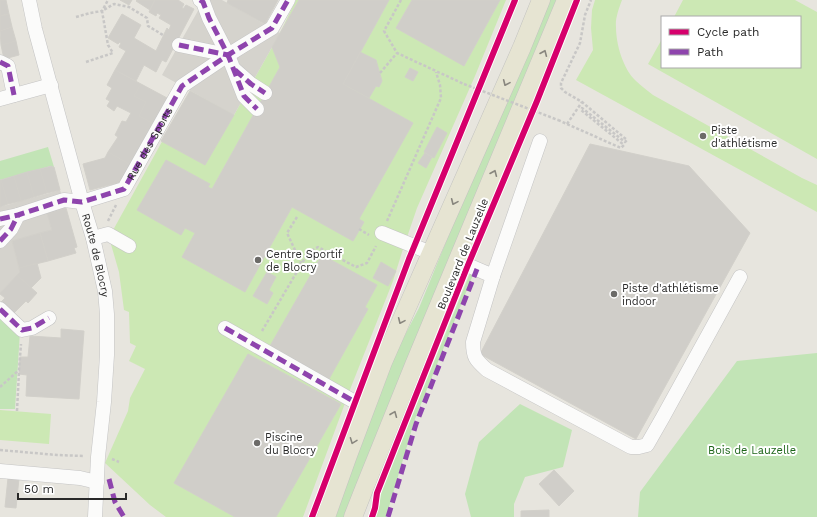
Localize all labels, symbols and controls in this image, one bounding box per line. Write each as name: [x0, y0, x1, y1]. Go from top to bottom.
legend: [661, 16, 801, 68]
text: Cycle path: [697, 25, 759, 39]
text: Path: [697, 45, 723, 59]
one-way arrow: [539, 49, 547, 57]
one-way arrow: [503, 78, 511, 86]
street label: Rue des Sports: [124, 104, 175, 183]
place label: Piste d'athlétisme: [711, 124, 777, 150]
marker: Piste d'athlétisme: [698, 131, 708, 141]
one-way arrow: [490, 169, 498, 176]
street label: Boulevard de Lauzelle: [435, 197, 491, 311]
one-way arrow: [450, 198, 458, 205]
street label: Route de Blocry: [79, 212, 112, 298]
place label: Centre Sportif de Blocry: [266, 248, 343, 274]
marker: Centre Sportif de Blocry: [253, 255, 263, 265]
place label: Piste d'athlétisme indoor: [622, 282, 719, 308]
marker: Piste d'athlétisme indoor: [609, 289, 619, 299]
one-way arrow: [398, 317, 406, 324]
one-way arrow: [390, 410, 398, 417]
place label: Piscine du Blocry: [265, 431, 316, 457]
marker: Piscine du Blocry: [252, 438, 262, 448]
one-way arrow: [349, 438, 357, 445]
park label: Bois de Lauzelle: [708, 444, 796, 457]
scale bar: [18, 475, 126, 501]
text: 50 m: [24, 482, 54, 496]

